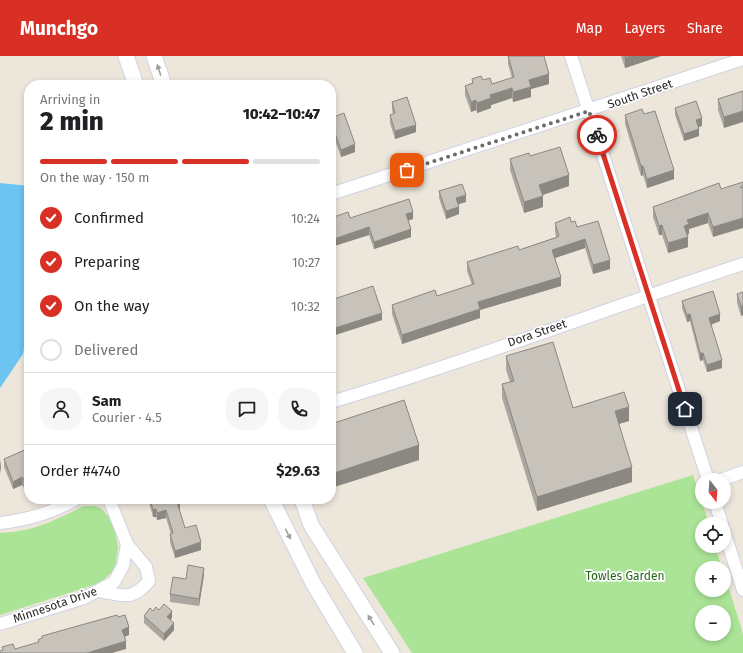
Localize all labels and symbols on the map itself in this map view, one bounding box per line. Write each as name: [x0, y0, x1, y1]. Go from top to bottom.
one-way arrow: [156, 64, 162, 76]
street label: South Street: [606, 76, 675, 112]
courier: [577, 115, 617, 155]
pin: [390, 153, 424, 187]
street label: Dora Street: [506, 316, 569, 350]
pin: [668, 392, 702, 426]
north arrow: [695, 473, 731, 509]
one-way arrow: [285, 528, 291, 540]
park label: Towles Garden: [585, 569, 665, 583]
street label: Minnesota Drive: [11, 584, 99, 626]
one-way arrow: [368, 614, 375, 626]

